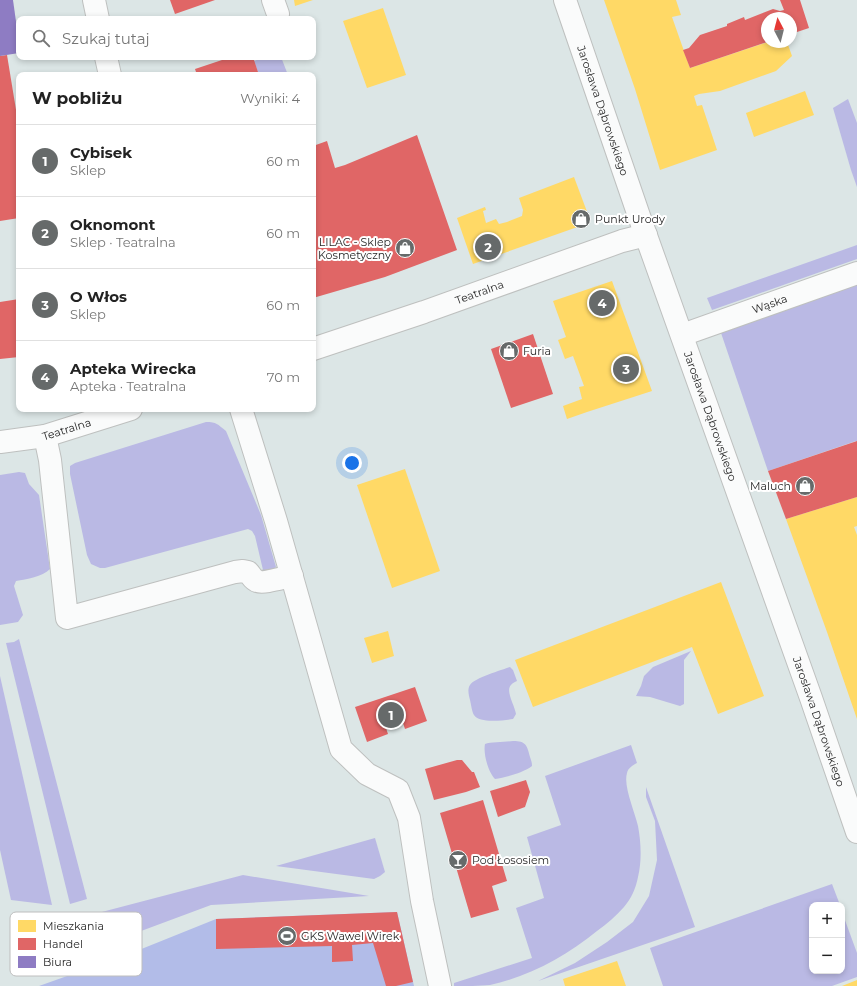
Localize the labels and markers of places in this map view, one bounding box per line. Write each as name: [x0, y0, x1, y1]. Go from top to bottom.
shop icon: Punkt Urody: [570, 208, 592, 230]
place label: Punkt Urody: [595, 212, 665, 226]
pin: 2: [475, 232, 501, 262]
place label: LILAC - Sklep Kosmetyczny: [318, 235, 391, 262]
shop icon: LILAC - Sklep Kosmetyczny: [394, 237, 416, 259]
pin: 4: [589, 288, 615, 318]
shop icon: Furia: [498, 340, 520, 362]
place label: Furia: [523, 344, 551, 358]
pin: 3: [613, 354, 639, 384]
shop icon: Maluch: [794, 475, 816, 497]
place label: Maluch: [750, 479, 791, 493]
pin: 1: [378, 700, 404, 730]
bar icon: Pod Łososiem: [447, 849, 469, 871]
place label: Pod Łososiem: [472, 853, 549, 867]
sports icon: GKS Wawel Wirek: [276, 925, 298, 947]
place label: GKS Wawel Wirek: [301, 929, 400, 943]

